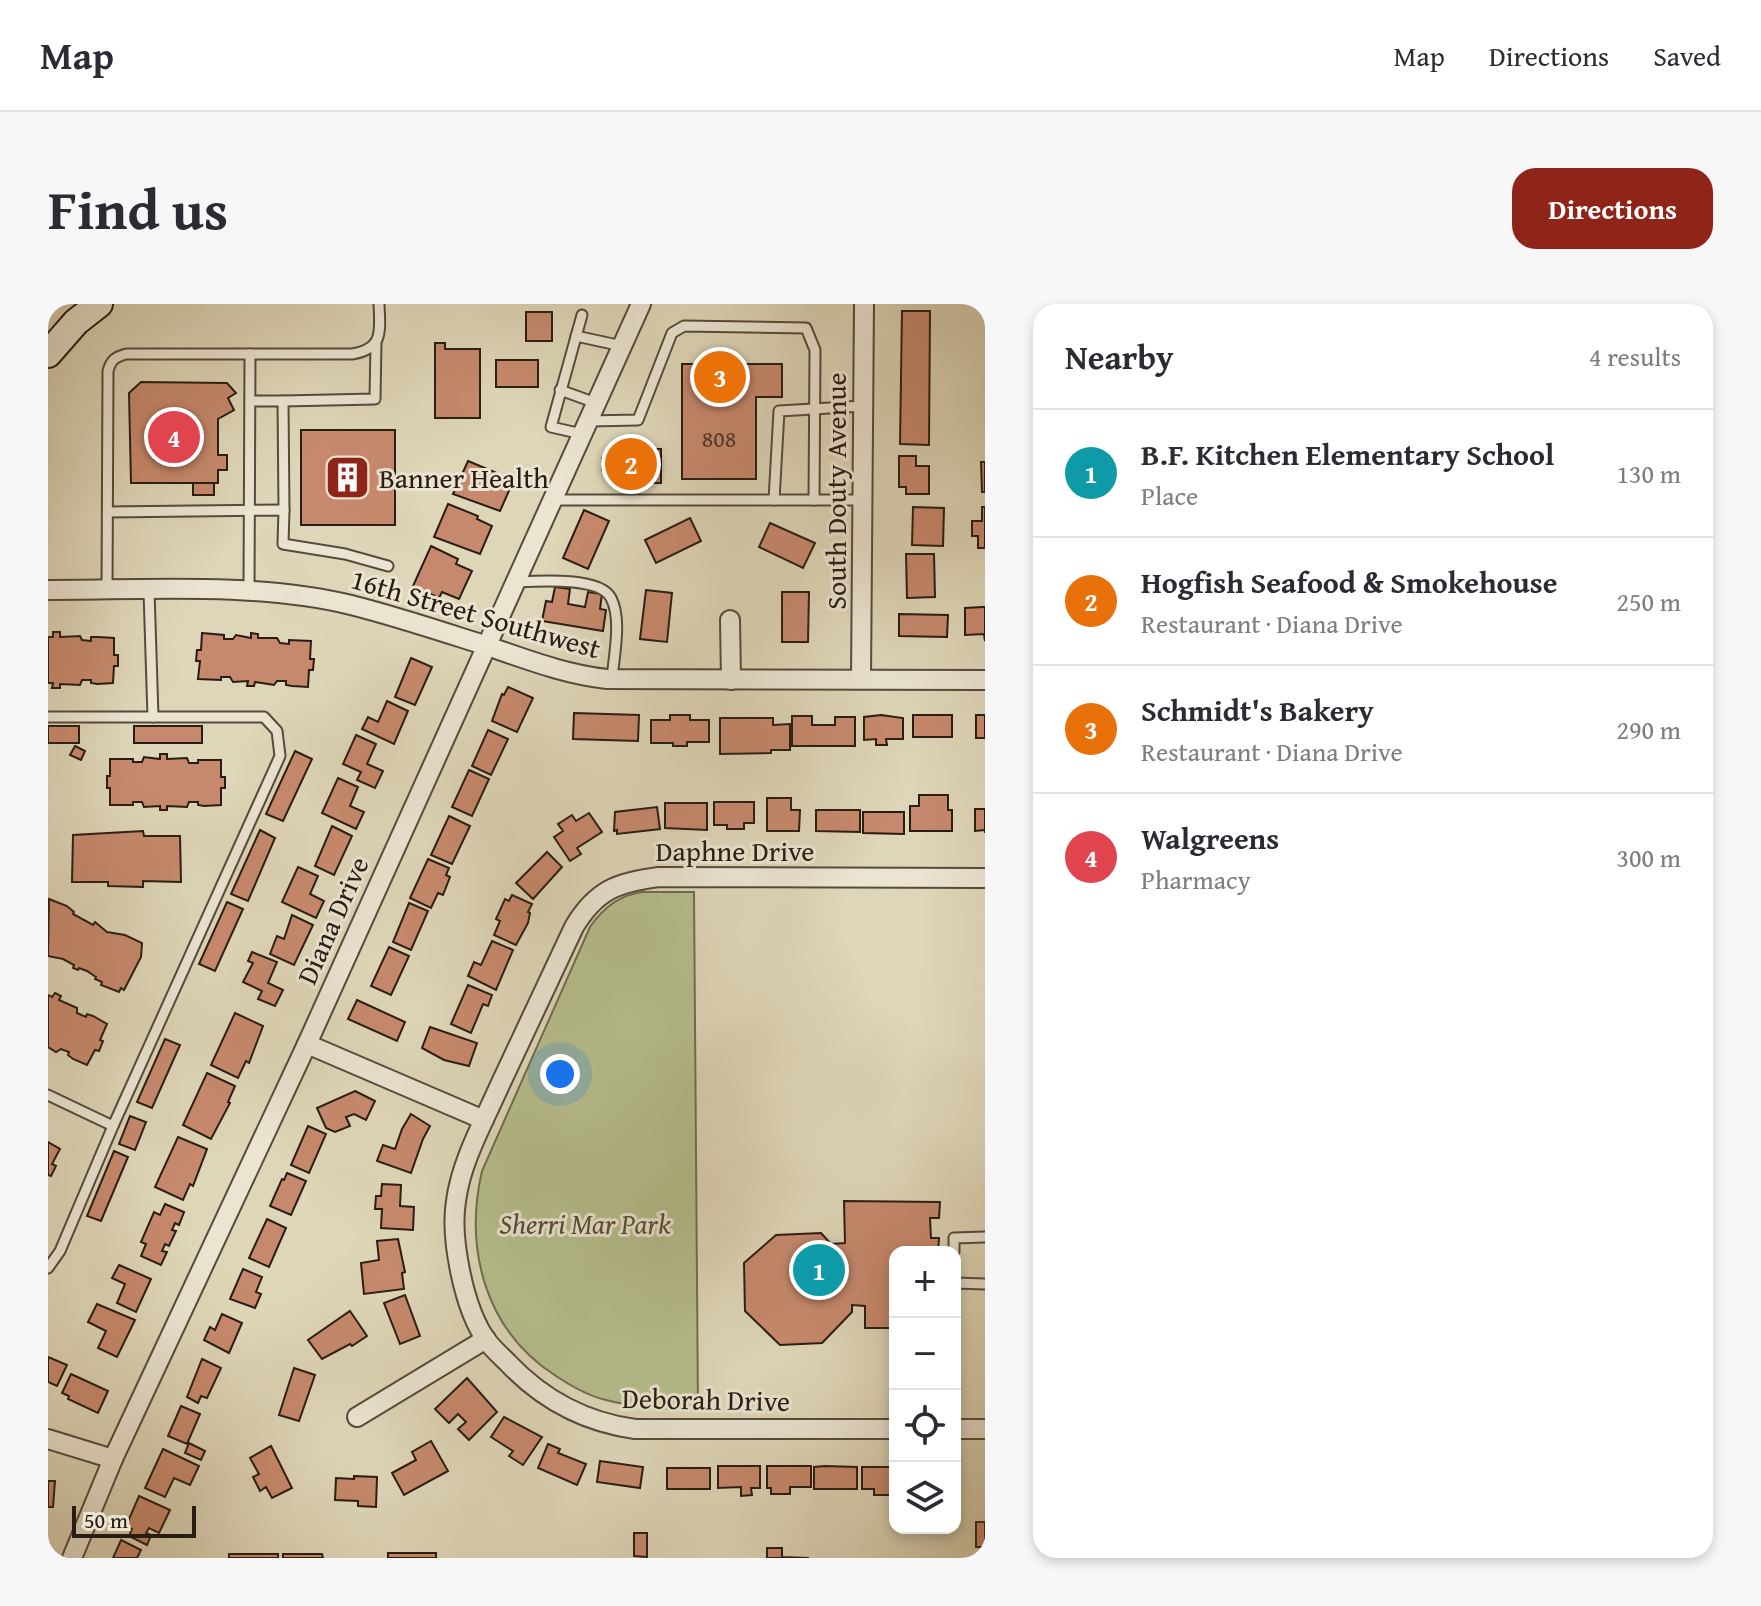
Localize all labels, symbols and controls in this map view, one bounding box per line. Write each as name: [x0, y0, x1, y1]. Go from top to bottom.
text: Map: [40, 27, 114, 83]
text: Map: [1393, 35, 1445, 76]
text: Directions: [1489, 35, 1609, 76]
text: Saved: [1653, 35, 1721, 76]
text: Find us: [48, 167, 228, 250]
button: Directions: [1512, 168, 1713, 249]
text: Nearby: [1065, 332, 1174, 381]
text: 4 results: [1589, 337, 1681, 376]
pin: 3: [694, 347, 746, 407]
street label: South Douty Avenue: [815, 372, 856, 610]
pin: 4: [148, 407, 200, 467]
house number: 808: [702, 421, 736, 456]
text: B.F. Kitchen Elementary School: [1141, 432, 1554, 476]
pin: 2: [605, 434, 657, 494]
building icon: Banner Health: [324, 453, 372, 501]
text: 1: [1084, 454, 1098, 493]
text: 130 m: [1616, 454, 1681, 493]
place label: Banner Health: [379, 457, 549, 498]
text: Place: [1141, 476, 1198, 515]
street label: 16th Street Southwest: [346, 558, 606, 668]
text: Hogfish Seafood & Smokehouse: [1141, 560, 1557, 604]
text: 2: [1084, 582, 1098, 621]
text: 250 m: [1616, 582, 1681, 621]
text: Restaurant · Diana Drive: [1141, 604, 1403, 643]
text: Schmidt's Bakery: [1141, 688, 1374, 732]
text: 3: [1084, 710, 1098, 749]
text: 290 m: [1616, 710, 1681, 749]
text: Restaurant · Diana Drive: [1141, 732, 1403, 771]
text: Walgreens: [1141, 816, 1279, 860]
street label: Daphne Drive: [656, 830, 814, 871]
text: 4: [1084, 838, 1098, 877]
text: 300 m: [1616, 838, 1681, 877]
street label: Diana Drive: [286, 850, 378, 990]
text: Pharmacy: [1141, 860, 1251, 899]
your location: [540, 1054, 580, 1094]
park label: Sherri Mar Park: [499, 1203, 671, 1244]
pin: 1: [793, 1240, 845, 1300]
map controls: [889, 1246, 961, 1534]
button: +: [889, 1246, 961, 1318]
button: −: [889, 1318, 961, 1390]
street label: Deborah Drive: [622, 1377, 790, 1421]
button: locate: [889, 1390, 961, 1462]
button: layers: [889, 1462, 961, 1534]
scale bar: [72, 1502, 196, 1538]
text: 50 m: [84, 1504, 128, 1536]

